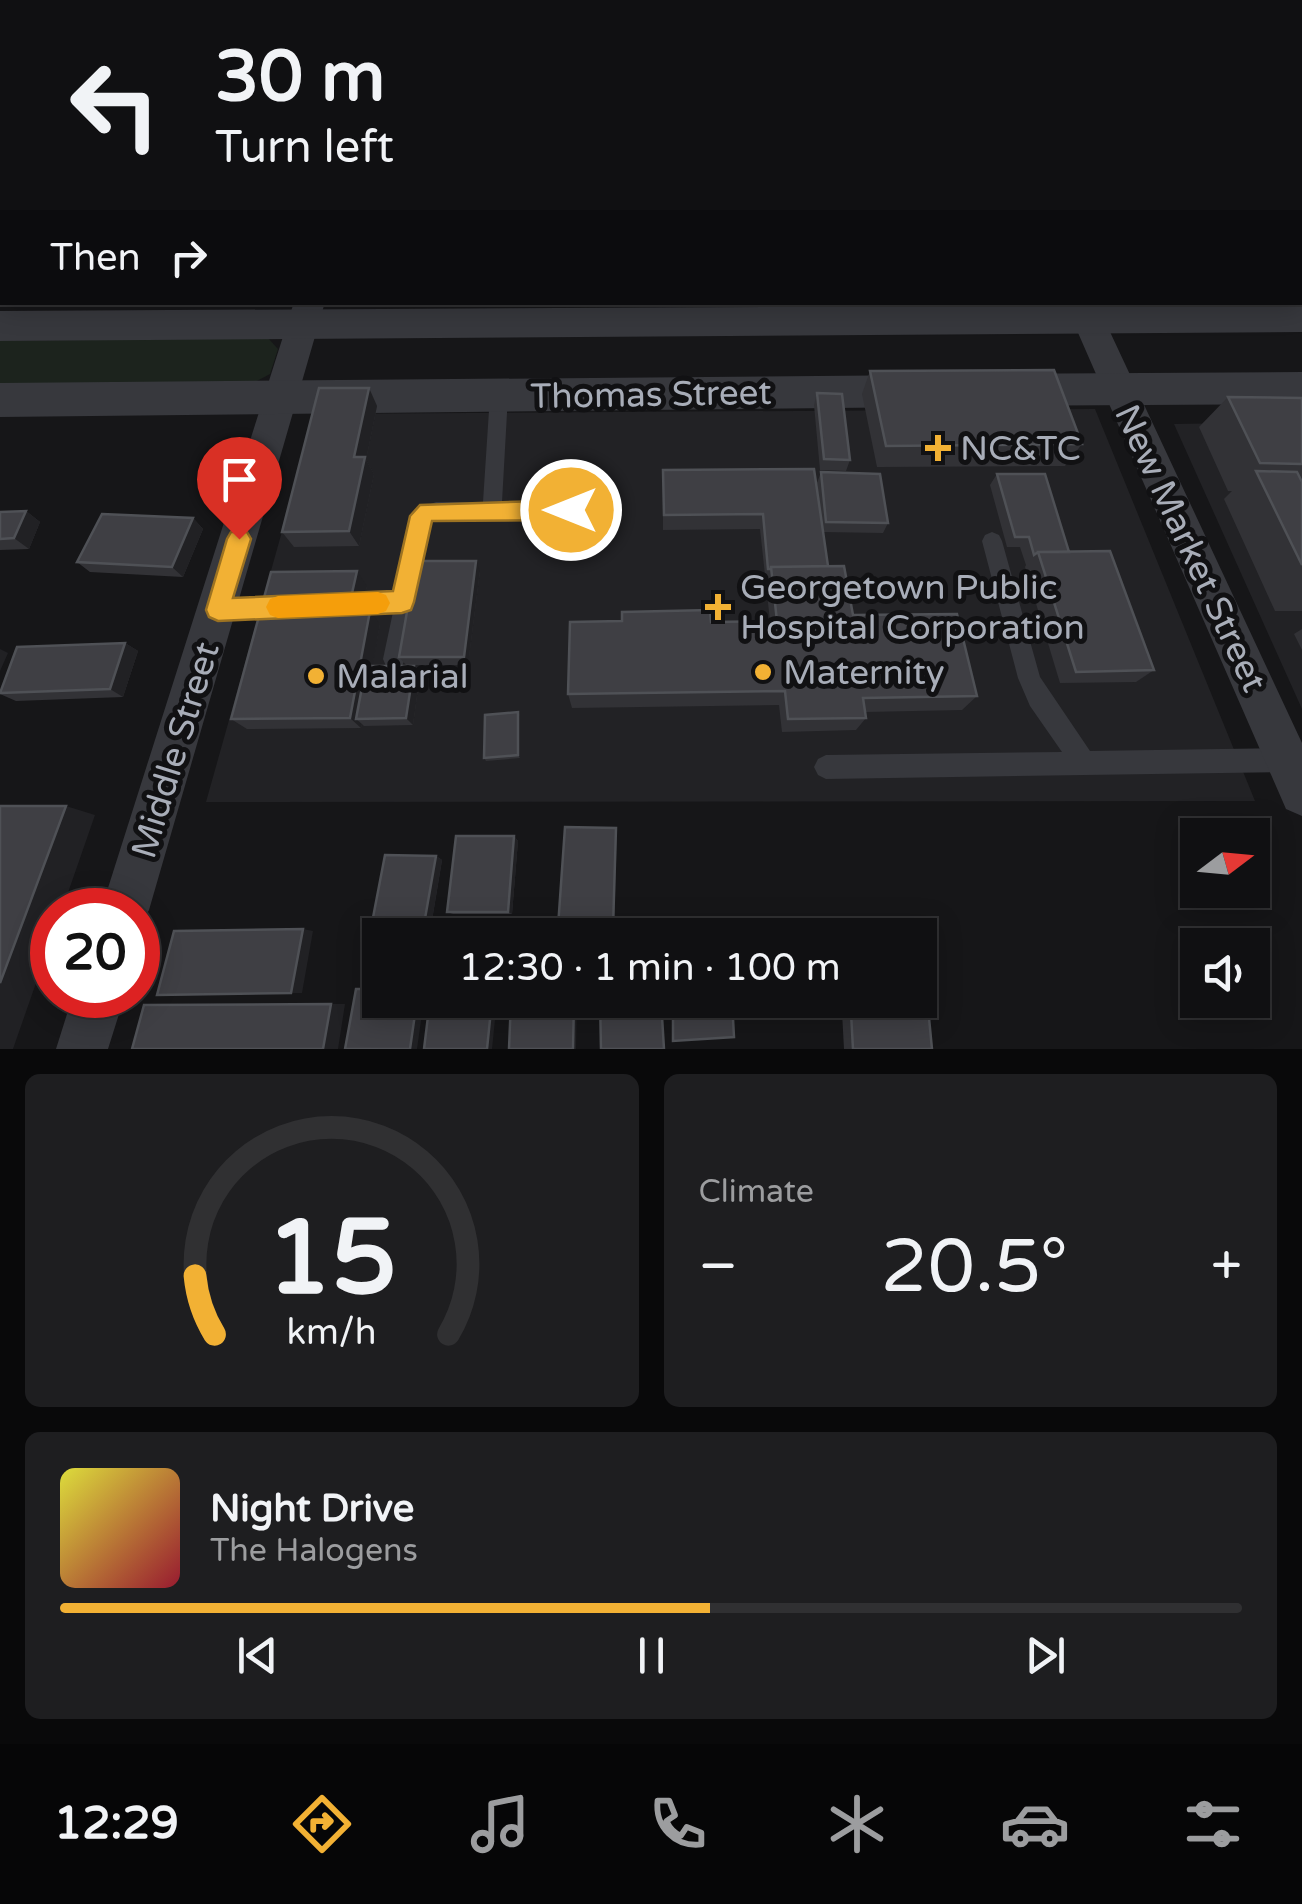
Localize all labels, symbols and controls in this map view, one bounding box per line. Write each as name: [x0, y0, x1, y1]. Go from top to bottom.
text: 30 m: [215, 36, 385, 120]
icon: left: [50, 40, 180, 170]
text: Turn left: [215, 121, 394, 175]
icon: right: [161, 230, 216, 285]
text: Then: [50, 235, 141, 281]
street label: Thomas Street: [530, 372, 772, 418]
street label: New Market Street: [1105, 398, 1275, 699]
place label: NC&TC: [960, 428, 1081, 470]
marker: NC&TC: [925, 435, 951, 461]
pin: [197, 437, 282, 540]
icon: arrive: [212, 452, 267, 507]
position arrow: [519, 458, 623, 562]
place label: Georgetown Public Hospital Corporation: [740, 567, 1085, 649]
marker: Georgetown Public Hospital Corporation: [705, 594, 731, 620]
street label: Middle Street: [123, 637, 229, 864]
place label: Maternity: [783, 652, 944, 694]
place label: Malarial: [336, 656, 468, 698]
marker: Maternity: [752, 661, 774, 683]
marker: Malarial: [305, 665, 327, 687]
north arrow: [1180, 818, 1270, 908]
map controls: [1180, 818, 1270, 1018]
speed limit sign: 20: [30, 888, 160, 1018]
button: sound: [1180, 928, 1270, 1018]
text: 12:30 · 1 min · 100 m: [458, 945, 841, 991]
text: Climate: [699, 1173, 814, 1211]
text: 15: [266, 1197, 397, 1322]
text: 20.5°: [881, 1222, 1068, 1312]
text: −: [699, 1234, 738, 1300]
text: +: [1211, 1234, 1242, 1300]
text: km/h: [287, 1311, 377, 1354]
text: Night Drive: [210, 1486, 414, 1532]
text: The Halogens: [210, 1532, 418, 1570]
icon: previous: [230, 1628, 285, 1683]
icon: pause: [624, 1628, 679, 1683]
icon: next: [1018, 1628, 1073, 1683]
icon: directions: [287, 1789, 357, 1859]
icon: music: [465, 1789, 535, 1859]
icon: phone: [643, 1789, 713, 1859]
icon: climate: [822, 1789, 892, 1859]
icon: car: [1000, 1789, 1070, 1859]
icon: filters: [1178, 1789, 1248, 1859]
text: 12:29: [54, 1797, 179, 1851]

